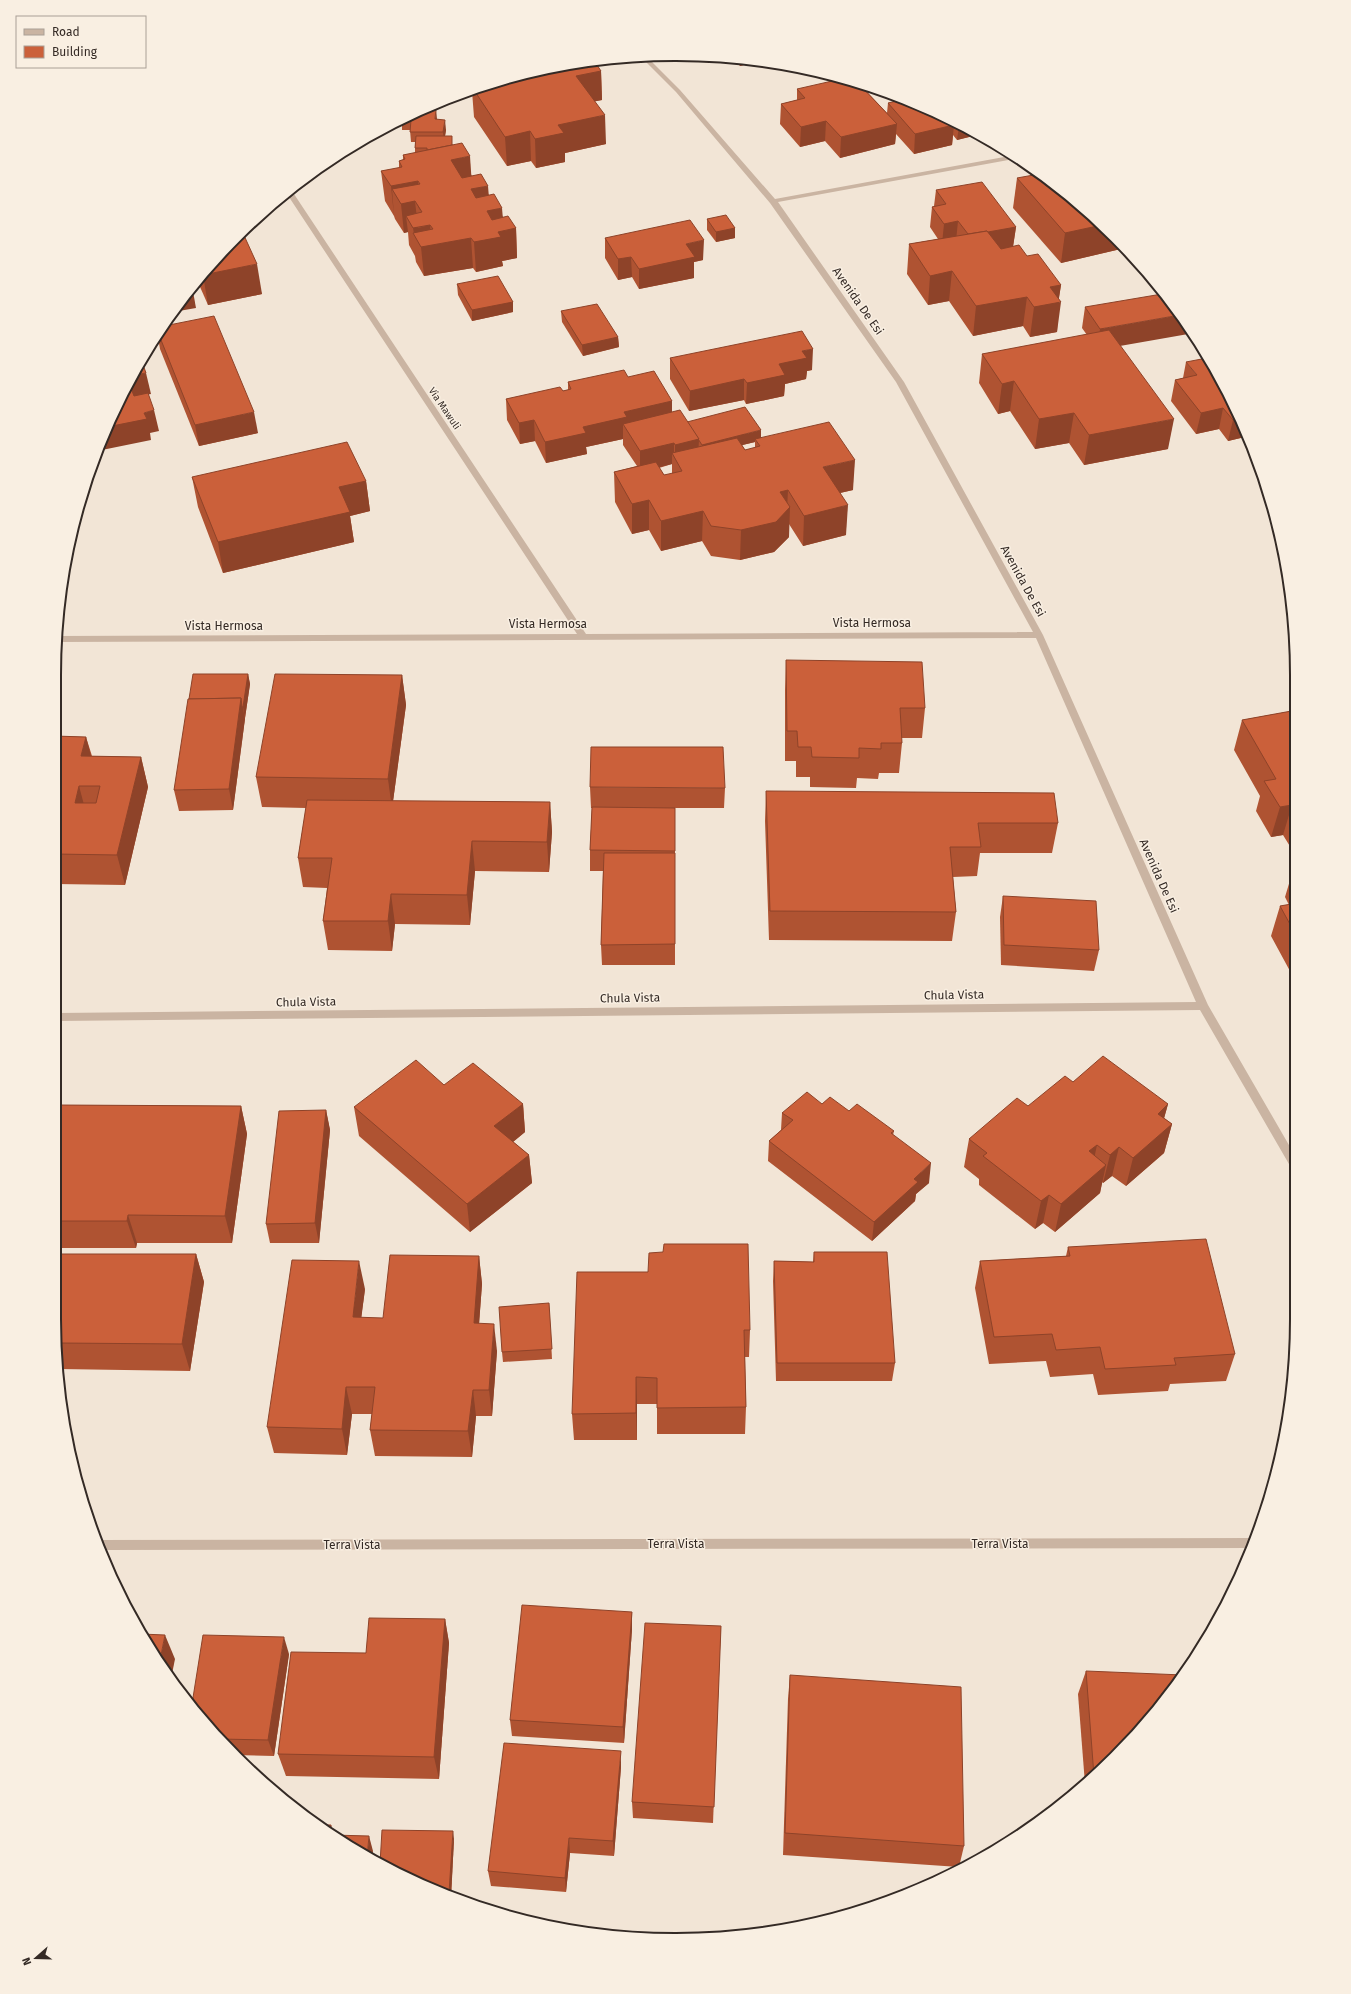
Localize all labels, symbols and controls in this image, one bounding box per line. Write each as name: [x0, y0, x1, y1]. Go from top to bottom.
legend: [16, 16, 146, 68]
text: Road: [52, 25, 80, 39]
text: Building: [52, 45, 98, 59]
street label: Avenida De Esi: [830, 264, 886, 338]
street label: Via Mawuli: [426, 385, 463, 432]
street label: Avenida De Esi: [998, 543, 1048, 619]
street label: Vista Hermosa: [833, 616, 911, 630]
street label: Vista Hermosa: [509, 617, 587, 631]
street label: Vista Hermosa: [185, 619, 263, 633]
street label: Avenida De Esi: [1136, 837, 1182, 915]
street label: Chula Vista: [924, 987, 984, 1003]
street label: Chula Vista: [600, 990, 660, 1006]
street label: Chula Vista: [276, 994, 336, 1010]
street label: Terra Vista: [647, 1537, 705, 1551]
street label: Terra Vista: [971, 1537, 1029, 1551]
street label: Terra Vista: [323, 1538, 381, 1552]
north arrow: [16, 1938, 56, 1978]
text: N: [20, 1956, 34, 1967]

